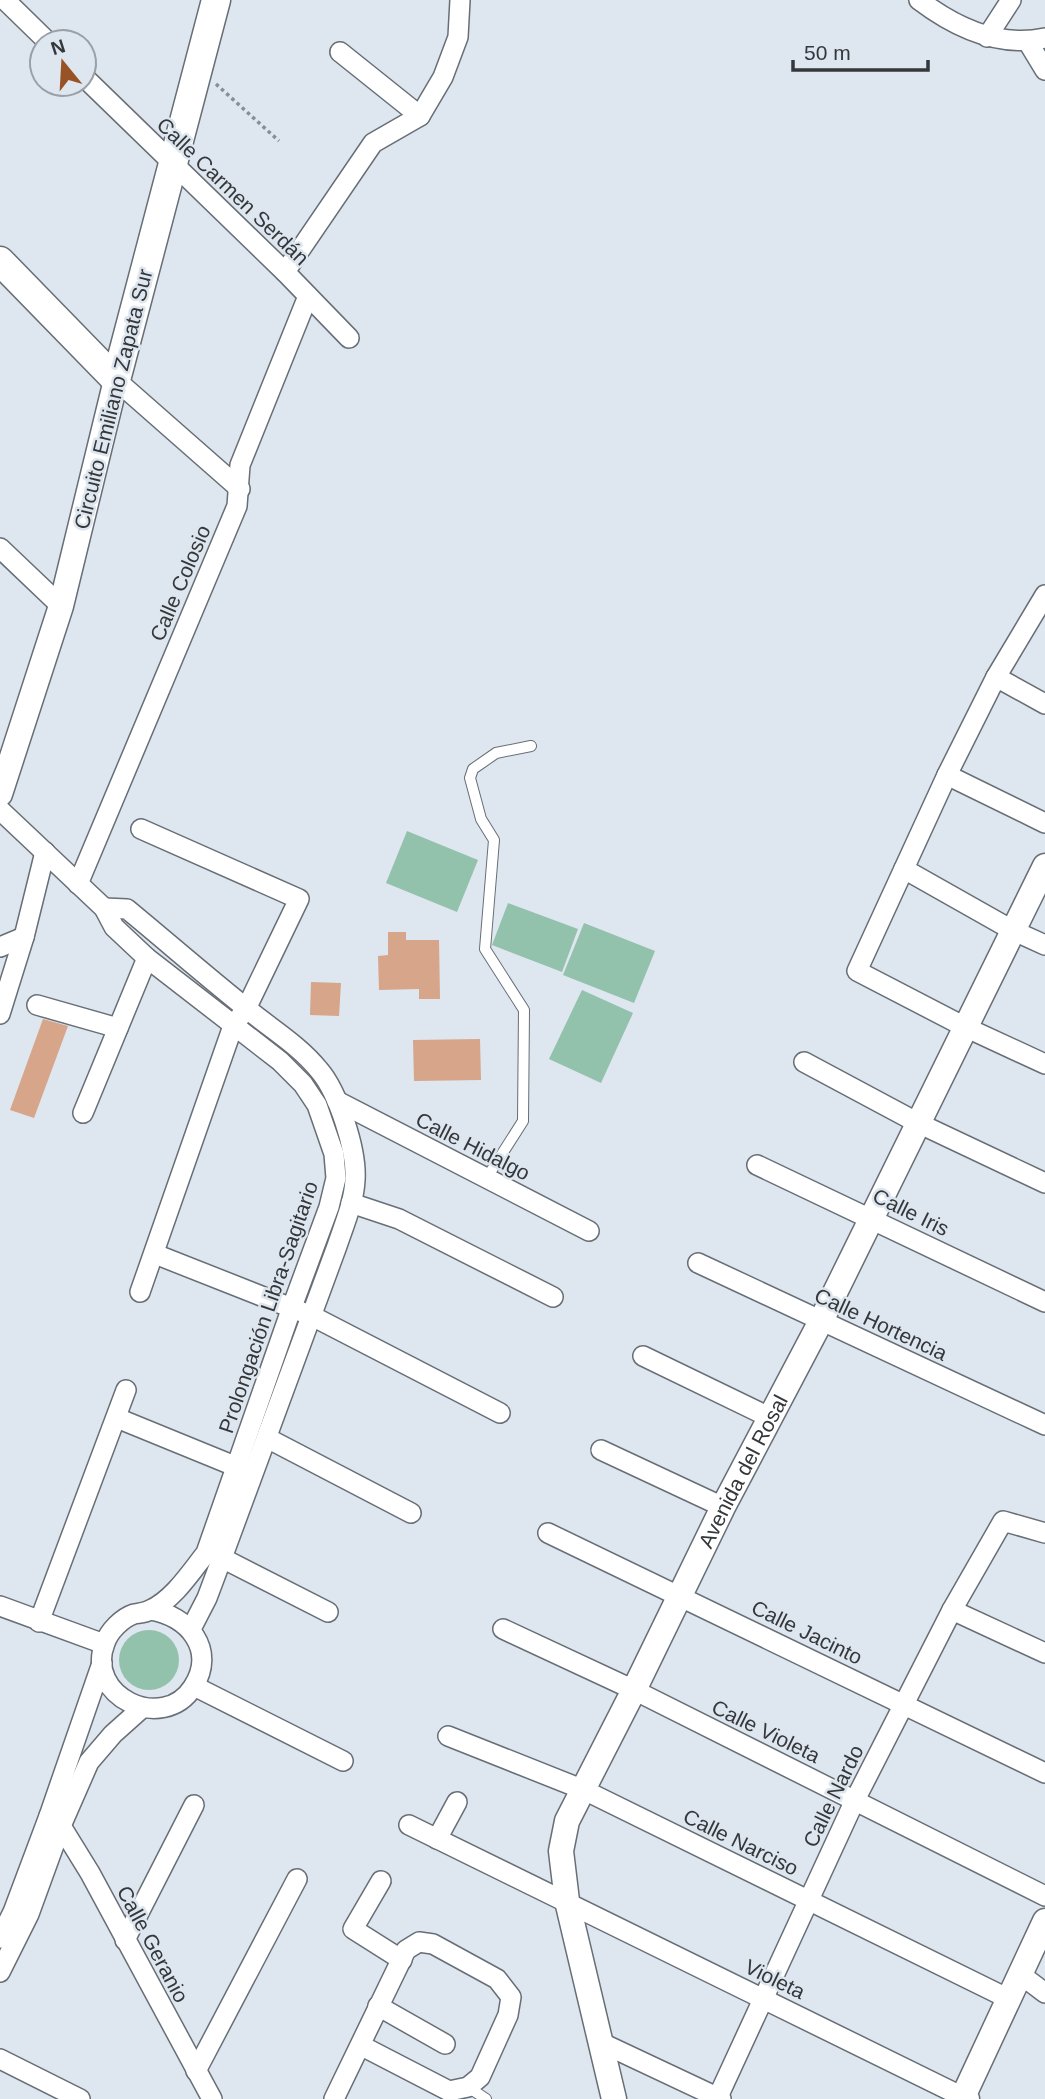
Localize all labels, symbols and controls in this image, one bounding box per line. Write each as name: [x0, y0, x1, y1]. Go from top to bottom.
north arrow: [28, 28, 98, 98]
scale bar: [793, 28, 928, 72]
text: N: [48, 35, 68, 59]
text: 50 m: [804, 41, 851, 64]
street label: Calle Carmen Serdán: [152, 113, 314, 269]
street label: Circuito Emiliano Zapata Sur: [70, 267, 156, 531]
street label: Calle Colosio: [145, 522, 215, 644]
street label: Calle Hidalgo: [412, 1107, 534, 1185]
street label: Prolongación Libra-Sagitario: [214, 1178, 322, 1436]
street label: Calle Iris: [869, 1184, 953, 1240]
street label: Calle Hortencia: [811, 1283, 951, 1365]
street label: Avenida del Rosal: [694, 1391, 792, 1551]
street label: Calle Jacinto: [748, 1595, 866, 1669]
street label: Calle Violeta: [708, 1695, 824, 1767]
street label: Calle Nardo: [798, 1741, 868, 1851]
street label: Calle Narciso: [680, 1804, 802, 1880]
street label: Calle Geranio: [113, 1882, 193, 2006]
street label: Violeta: [741, 1955, 809, 2003]

